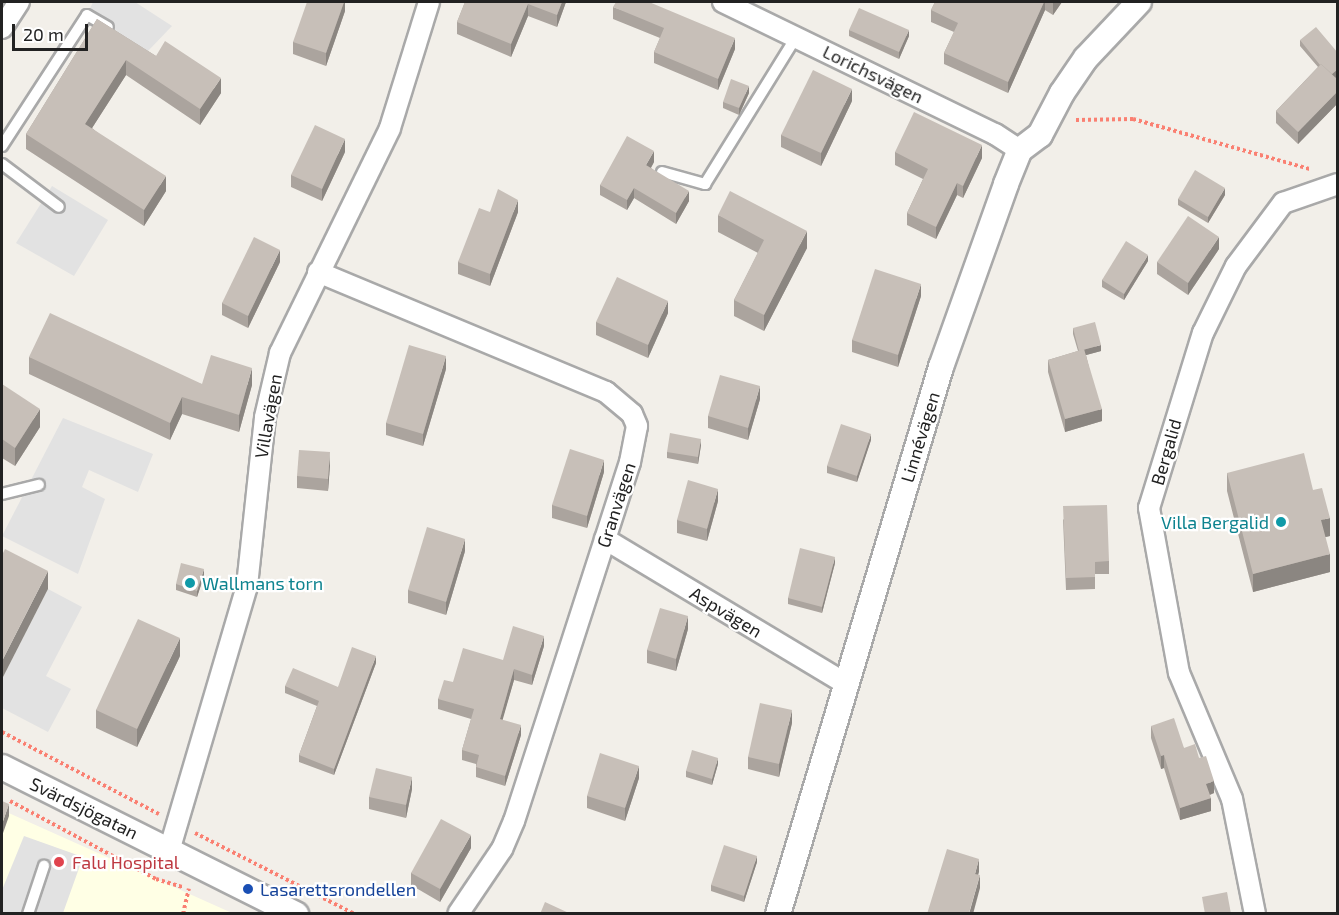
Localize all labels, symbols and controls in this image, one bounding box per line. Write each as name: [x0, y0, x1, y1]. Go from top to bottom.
scale bar: [15, 12, 92, 50]
text: 20 m: [23, 23, 64, 45]
street label: Lorichsvägen: [819, 40, 927, 108]
street label: Villavägen: [250, 372, 286, 460]
street label: Linnévägen: [896, 389, 944, 485]
street label: Bergalid: [1146, 416, 1186, 488]
street label: Granvägen: [592, 460, 640, 550]
place label: Villa Bergalid: [1161, 511, 1269, 533]
marker: Villa Bergalid: [1274, 515, 1288, 529]
place label: Wallmans torn: [202, 572, 323, 594]
marker: Wallmans torn: [183, 576, 197, 590]
street label: Aspvägen: [686, 582, 766, 642]
street label: Svärdsjögatan: [26, 773, 142, 843]
place label: Falu Hospital: [72, 851, 179, 873]
marker: Falu Hospital: [50, 853, 68, 871]
place label: Lasarettsrondellen: [260, 878, 416, 900]
marker: Lasarettsrondellen: [241, 882, 255, 896]

